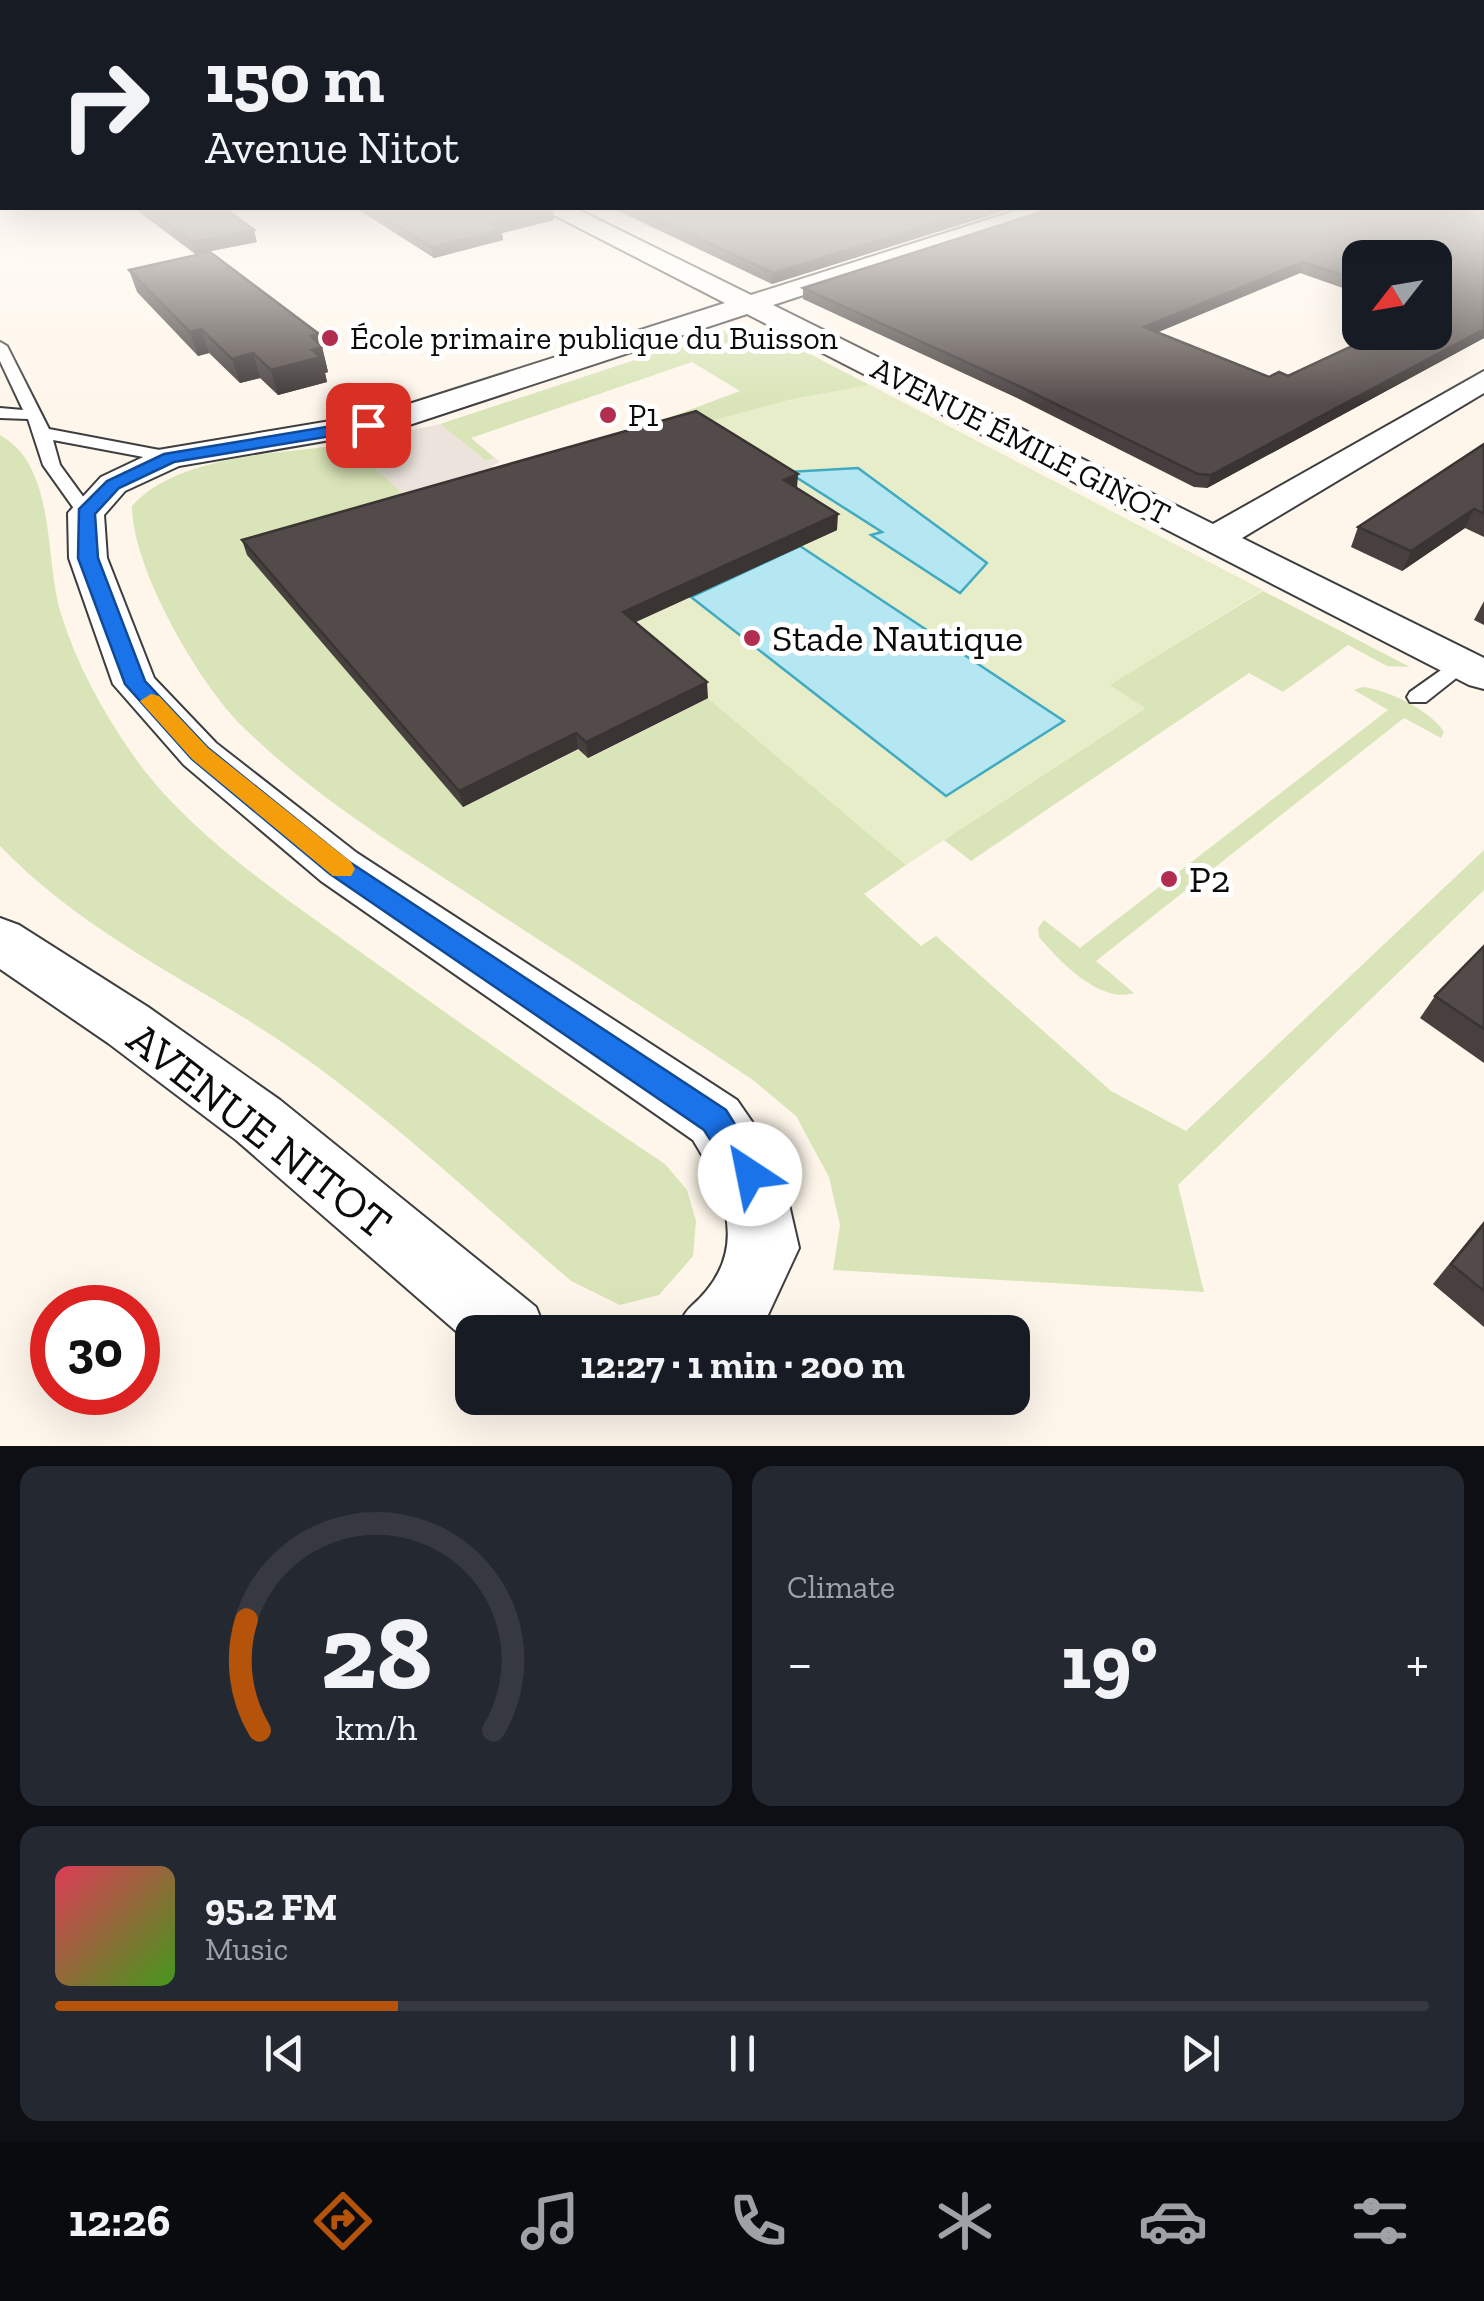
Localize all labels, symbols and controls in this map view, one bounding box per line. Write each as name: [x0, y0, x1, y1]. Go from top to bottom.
text: 150 m: [205, 36, 385, 120]
icon: right: [40, 40, 170, 170]
text: Avenue Nitot: [205, 121, 459, 175]
north arrow: [1342, 240, 1452, 350]
map controls: [1342, 240, 1452, 350]
place label: École primaire publique du Buisson: [350, 319, 839, 357]
marker: École primaire publique du Buisson: [319, 327, 341, 349]
street label: AVENUE ÉMILE GINOT: [865, 349, 1177, 533]
pin: [326, 383, 411, 468]
place label: P1: [628, 396, 659, 434]
icon: arrive: [341, 398, 396, 453]
marker: P1: [597, 404, 619, 426]
place label: Stade Nautique: [772, 615, 1023, 661]
marker: Stade Nautique: [741, 627, 763, 649]
place label: P2: [1189, 856, 1230, 902]
marker: P2: [1158, 868, 1180, 890]
street label: AVENUE NITOT: [117, 1011, 402, 1251]
position arrow: [698, 1122, 802, 1226]
speed limit sign: 30: [30, 1285, 160, 1415]
text: 12:27 · 1 min · 200 m: [580, 1342, 905, 1388]
text: Climate: [787, 1568, 895, 1606]
text: 28: [320, 1590, 432, 1715]
text: 19°: [1061, 1617, 1158, 1707]
text: −: [787, 1630, 813, 1696]
text: +: [1406, 1630, 1429, 1696]
text: km/h: [335, 1706, 417, 1749]
text: 95.2 FM: [205, 1884, 337, 1930]
text: Music: [205, 1930, 288, 1968]
icon: previous: [257, 2026, 312, 2081]
icon: pause: [715, 2026, 770, 2081]
icon: next: [1173, 2026, 1228, 2081]
icon: directions: [308, 2186, 378, 2256]
icon: music: [515, 2186, 585, 2256]
icon: phone: [723, 2186, 793, 2256]
icon: climate: [930, 2186, 1000, 2256]
icon: car: [1138, 2186, 1208, 2256]
icon: filters: [1345, 2186, 1415, 2256]
text: 12:26: [69, 2194, 171, 2248]

